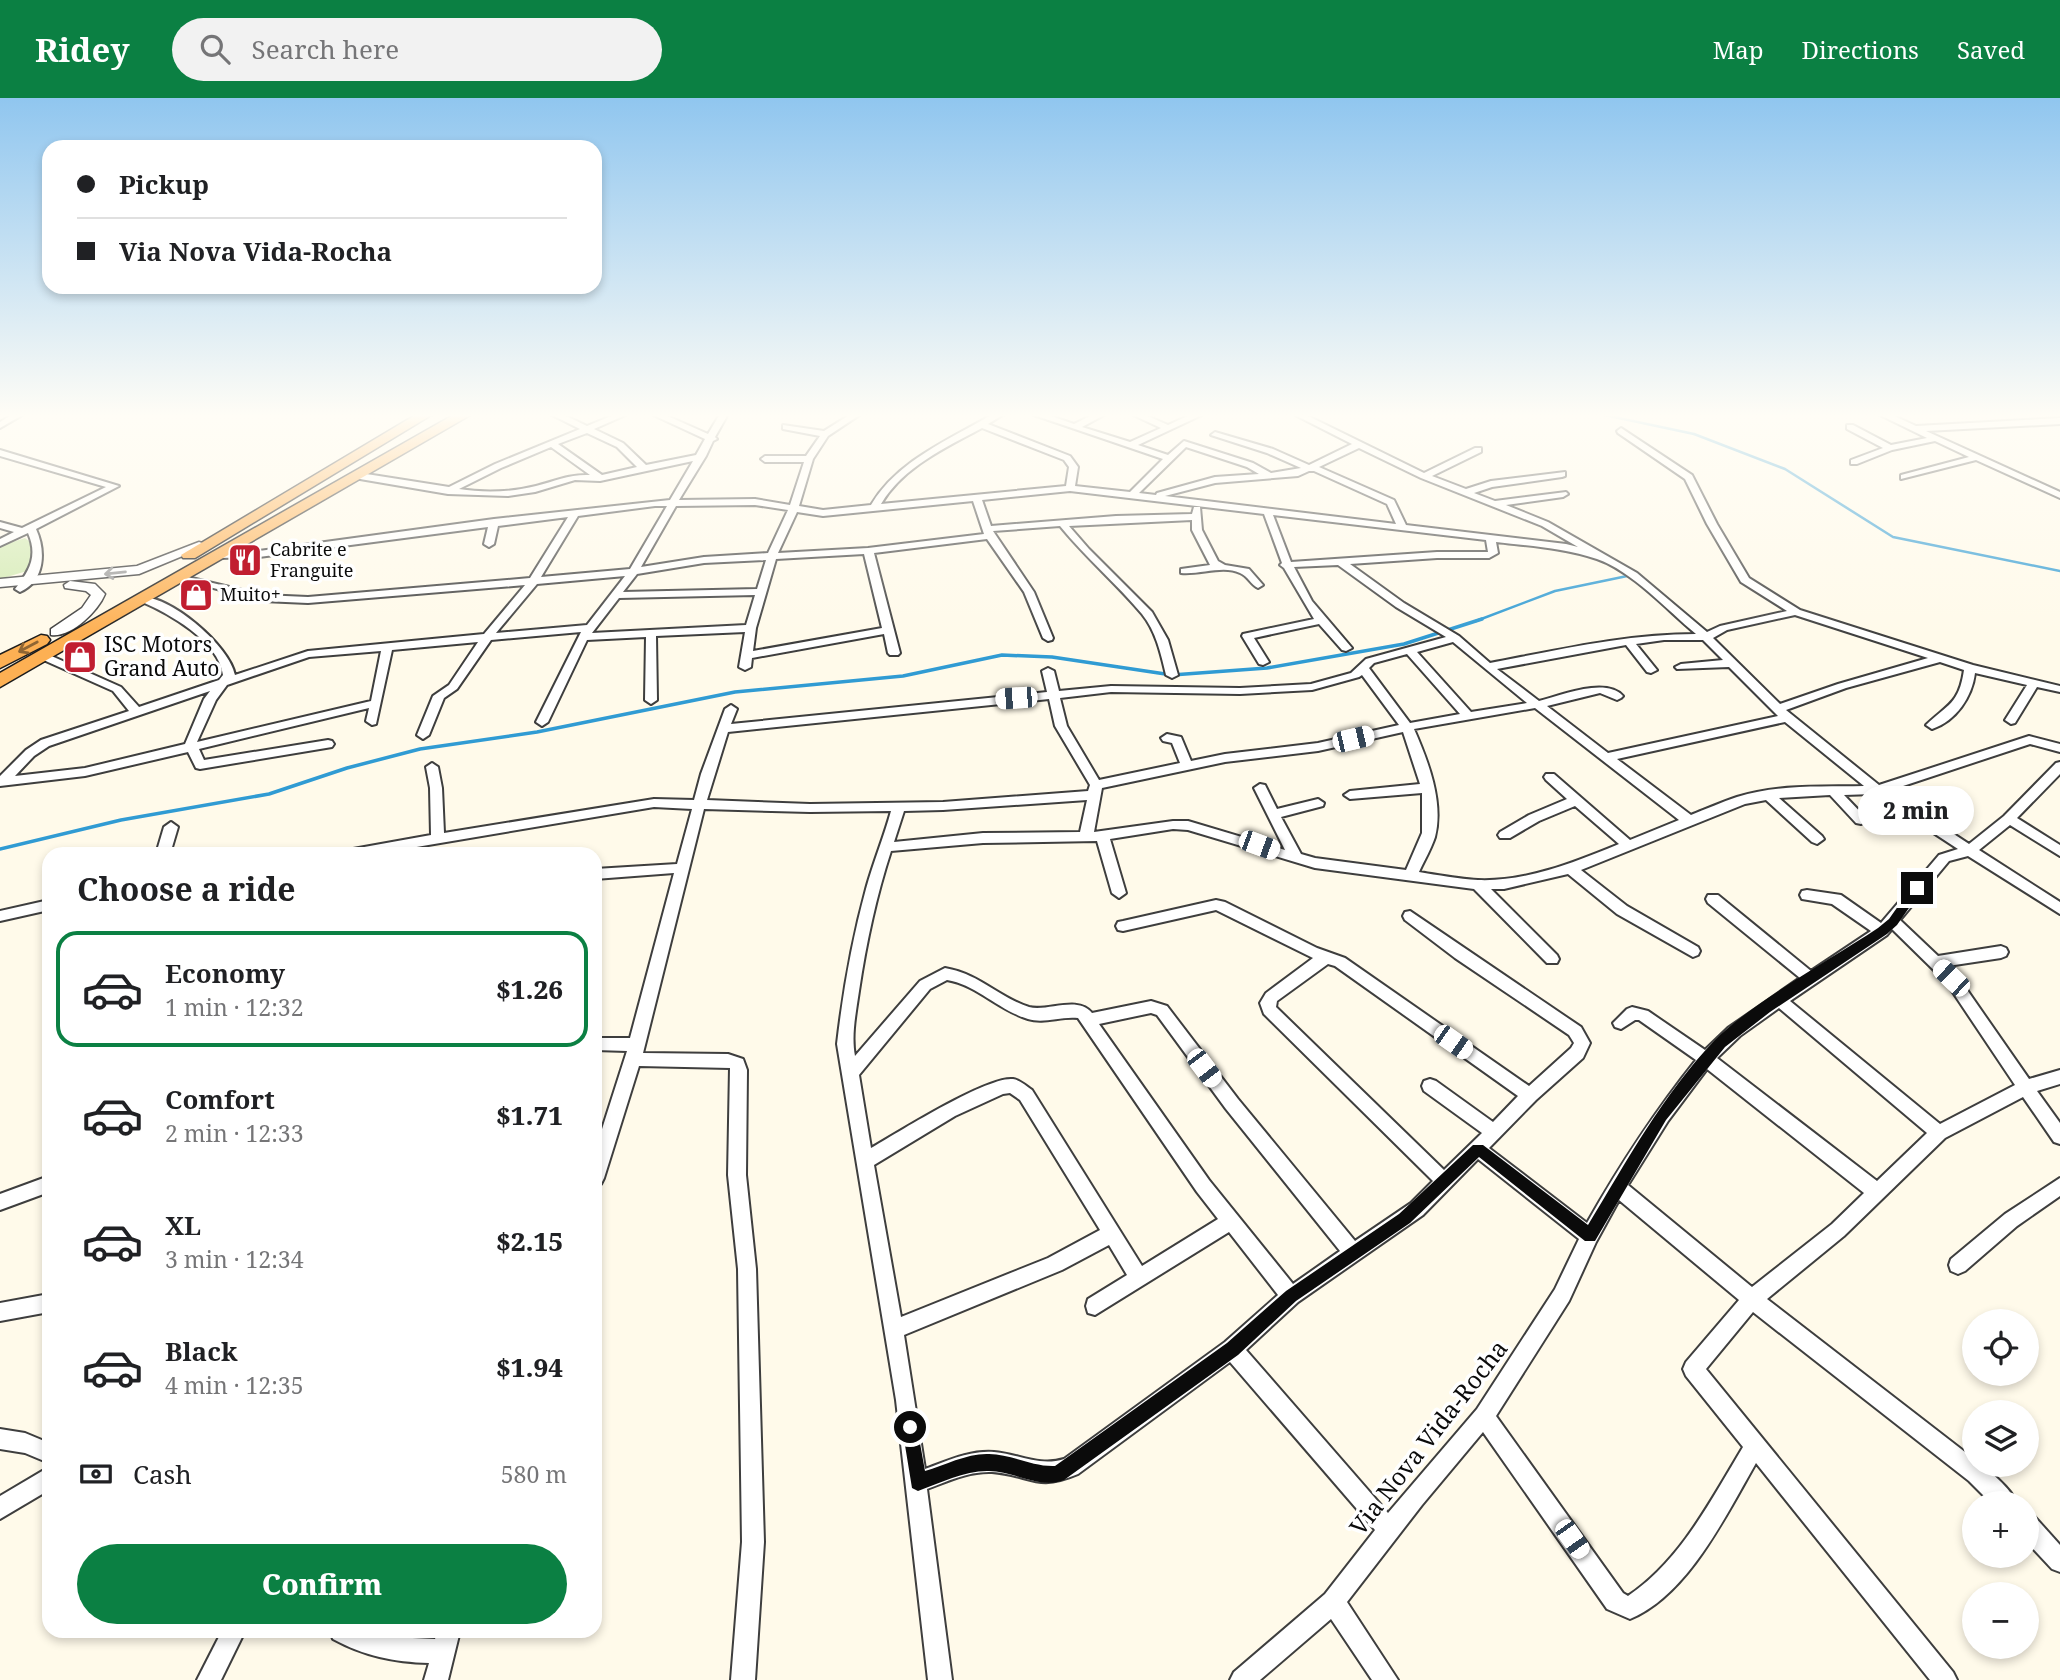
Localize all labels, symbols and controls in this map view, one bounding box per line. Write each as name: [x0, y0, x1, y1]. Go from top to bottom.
search box: [172, 18, 662, 81]
text: Ridey: [35, 27, 130, 72]
icon: search: [196, 30, 234, 68]
text: Search here: [252, 31, 399, 67]
text: Map: [1713, 33, 1764, 66]
text: Directions: [1802, 33, 1919, 66]
text: Saved: [1957, 33, 2025, 66]
text: Pickup: [119, 166, 209, 202]
text: Via Nova Vida-Rocha: [119, 233, 392, 269]
place label: Cabrite e Franguite: [270, 537, 353, 582]
restaurant icon: Cabrite e Franguite: [226, 541, 264, 579]
one-way arrow: [104, 567, 127, 580]
shop icon: Muito+: [177, 576, 215, 614]
place label: Muito+: [220, 582, 281, 606]
place label: ISC Motors Grand Auto: [104, 630, 219, 682]
shop icon: ISC Motors Grand Auto: [61, 638, 99, 676]
one-way arrow: [18, 641, 39, 654]
car: [995, 686, 1038, 710]
car: [1331, 724, 1376, 754]
callout: 2 min: [1859, 786, 1975, 836]
text: 2 min: [1883, 794, 1949, 826]
car: [1236, 828, 1283, 862]
text: Choose a ride: [77, 867, 296, 910]
route end: [1901, 872, 1933, 904]
text: Economy: [165, 955, 285, 991]
car: [1929, 956, 1974, 1000]
icon: car: [81, 958, 144, 1021]
text: $1.26: [496, 971, 563, 1007]
text: 1 min · 12:32: [165, 991, 303, 1023]
car: [1430, 1021, 1477, 1063]
car: [1183, 1045, 1226, 1091]
text: Comfort: [165, 1081, 275, 1117]
icon: car: [81, 1084, 144, 1147]
text: $1.71: [496, 1097, 563, 1133]
text: 2 min · 12:33: [165, 1117, 303, 1149]
text: XL: [165, 1207, 201, 1243]
icon: car: [81, 1210, 144, 1273]
text: $2.15: [496, 1223, 563, 1259]
text: 3 min · 12:34: [165, 1243, 303, 1275]
map controls: [1962, 1309, 2039, 1659]
button: locate: [1962, 1309, 2039, 1386]
text: Black: [165, 1333, 238, 1369]
street label: Via Nova Vida-Rocha: [1341, 1333, 1514, 1541]
icon: car: [81, 1336, 144, 1399]
text: $1.94: [496, 1349, 563, 1385]
text: 4 min · 12:35: [165, 1369, 303, 1401]
button: layers: [1962, 1400, 2039, 1477]
route start: [894, 1411, 926, 1443]
icon: cash: [77, 1455, 115, 1493]
text: Cash: [133, 1456, 192, 1492]
text: 580 m: [501, 1458, 567, 1490]
button: +: [1962, 1491, 2039, 1568]
car: [1552, 1516, 1593, 1562]
button: Confirm: [77, 1544, 567, 1624]
button: −: [1962, 1582, 2039, 1659]

